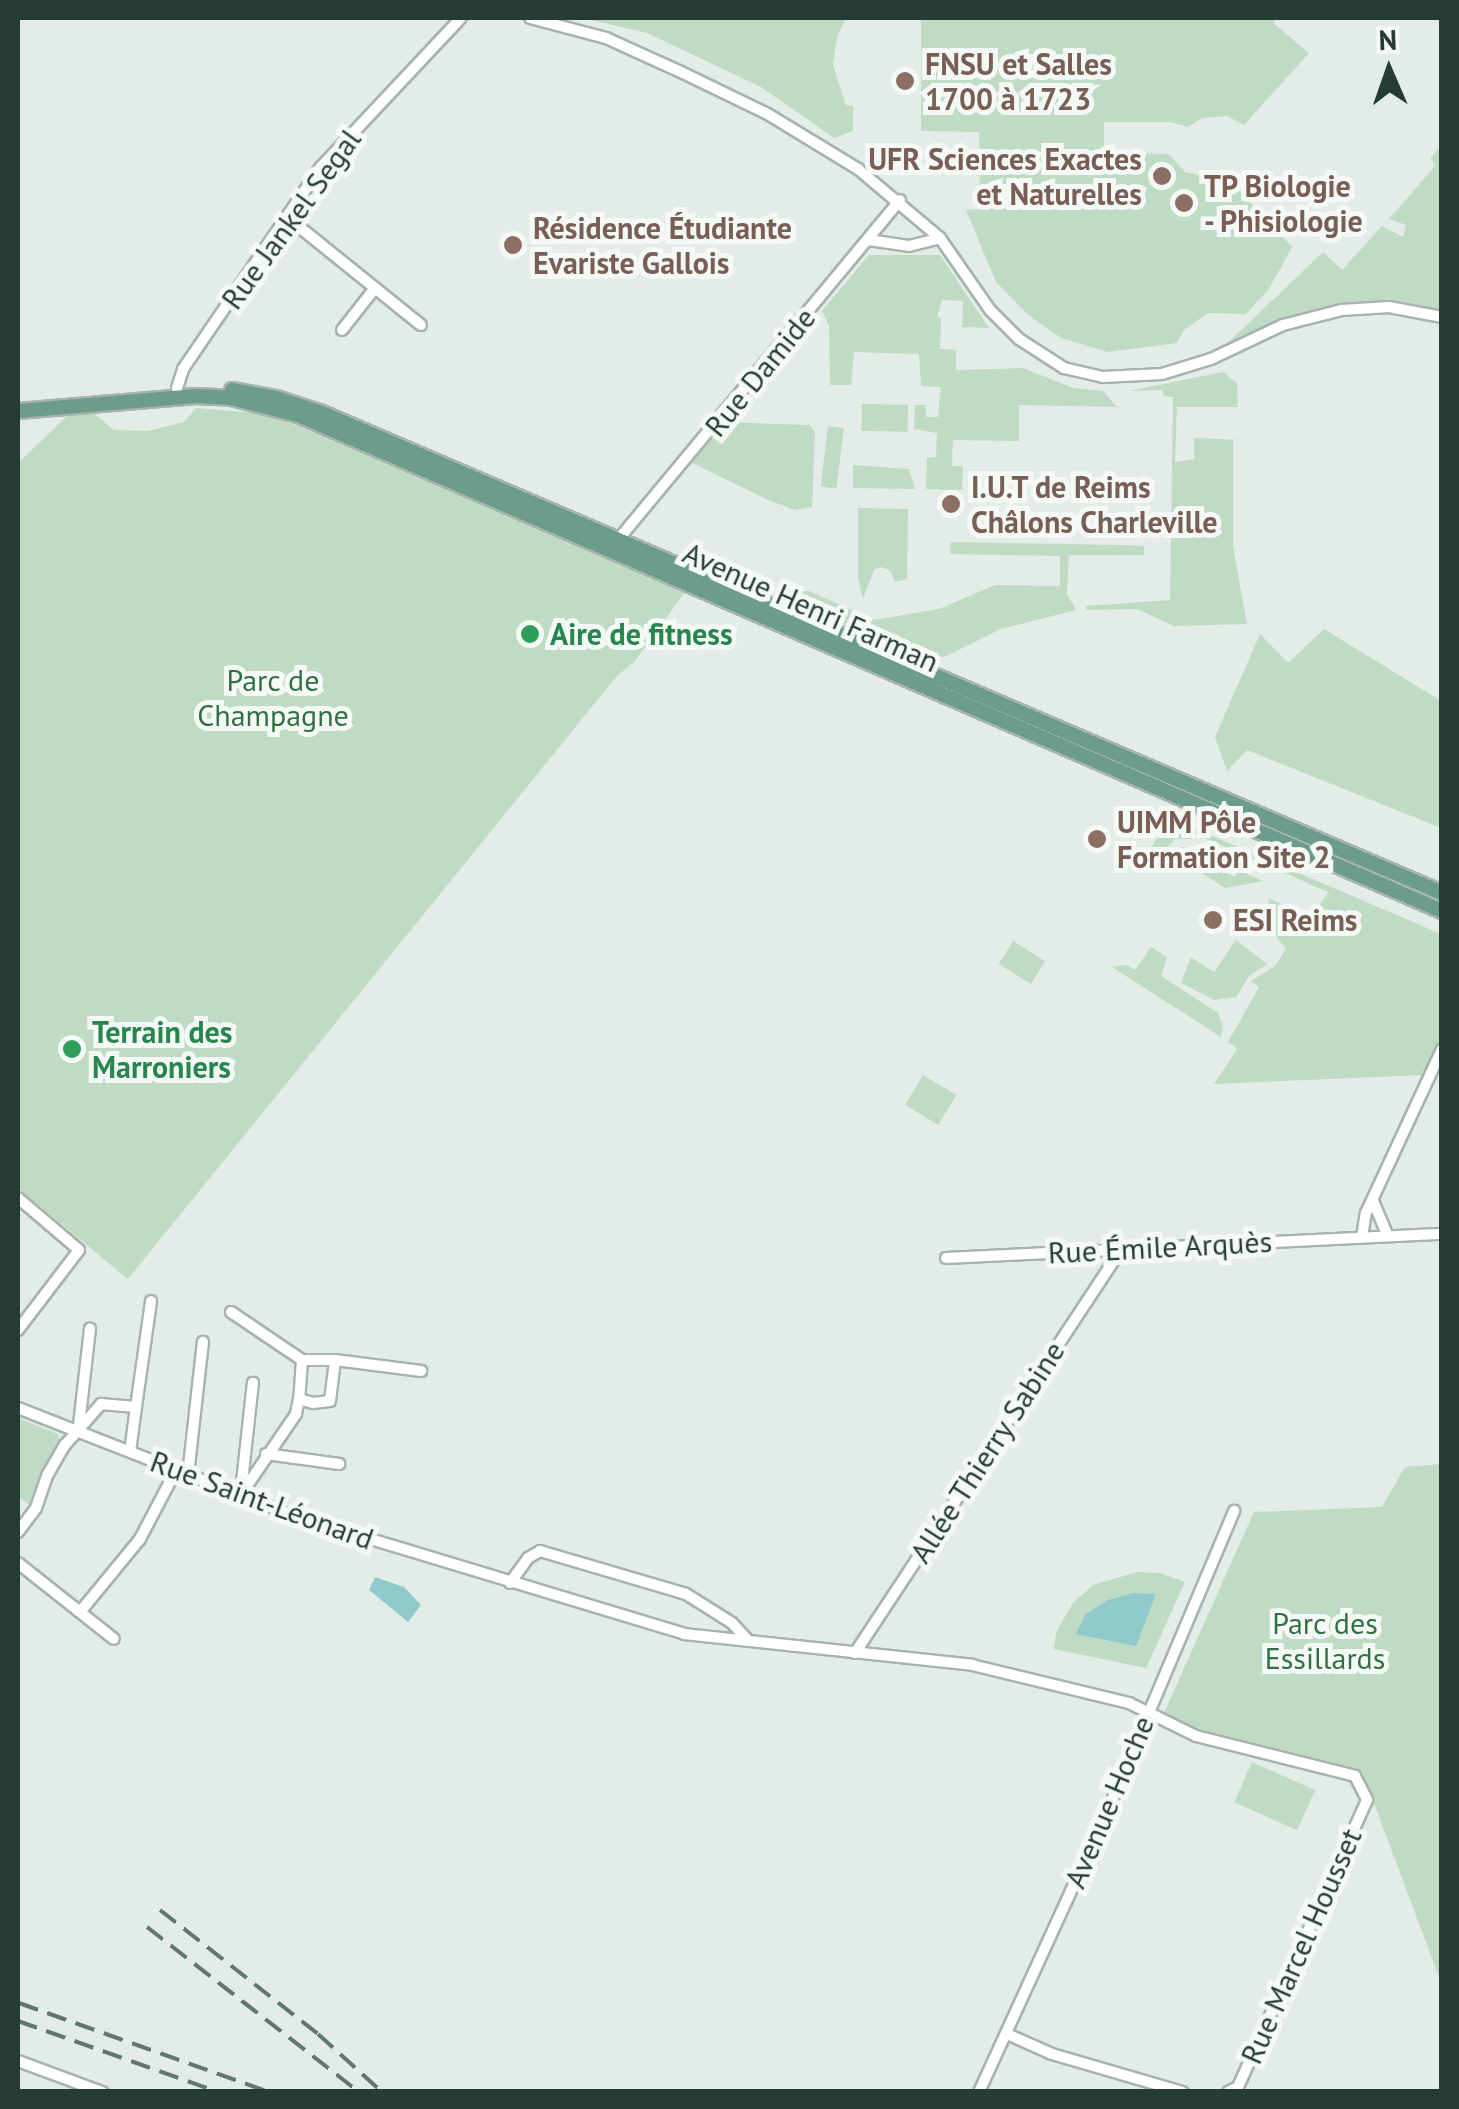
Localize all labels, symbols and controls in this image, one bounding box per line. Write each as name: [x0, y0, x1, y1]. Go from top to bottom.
north arrow: [1339, 20, 1439, 120]
text: N: [1378, 21, 1398, 58]
place label: FNSU et Salles 1700 à 1723: [925, 46, 1112, 116]
marker: FNSU et Salles 1700 à 1723: [894, 70, 916, 92]
street label: Rue Jankel Segal: [214, 122, 368, 316]
place label: UFR Sciences Exactes et Naturelles: [868, 141, 1142, 212]
marker: UFR Sciences Exactes et Naturelles: [1151, 165, 1173, 187]
place label: TP Biologie - Phisiologie: [1204, 168, 1365, 238]
marker: TP Biologie - Phisiologie: [1173, 192, 1195, 214]
place label: Résidence Étudiante Evariste Gallois: [533, 210, 792, 280]
marker: Résidence Étudiante Evariste Gallois: [502, 234, 524, 256]
street label: Rue Damide: [697, 300, 823, 444]
place label: I.U.T de Reims Châlons Charleville: [971, 469, 1218, 540]
marker: I.U.T de Reims Châlons Charleville: [940, 493, 962, 515]
street label: Avenue Henri Farman: [678, 534, 944, 680]
place label: Aire de fitness: [550, 616, 733, 652]
marker: Aire de fitness: [519, 623, 541, 645]
park label: Parc de Champagne: [197, 662, 349, 732]
place label: UIMM Pôle Formation Site 2: [1117, 804, 1331, 874]
marker: UIMM Pôle Formation Site 2: [1086, 828, 1108, 850]
place label: ESI Reims: [1233, 902, 1357, 938]
marker: ESI Reims: [1202, 909, 1224, 931]
place label: Terrain des Marroniers: [92, 1014, 232, 1084]
marker: Terrain des Marroniers: [61, 1038, 83, 1060]
street label: Rue Émile Arquès: [1047, 1223, 1273, 1271]
street label: Allée Thierry Sabine: [901, 1334, 1073, 1570]
street label: Rue Saint-Léonard: [146, 1443, 378, 1557]
park label: Parc des Essillards: [1265, 1605, 1385, 1676]
street label: Avenue Hoche: [1057, 1711, 1161, 1893]
street label: Rue Marcel Housset: [1233, 1823, 1369, 2069]

